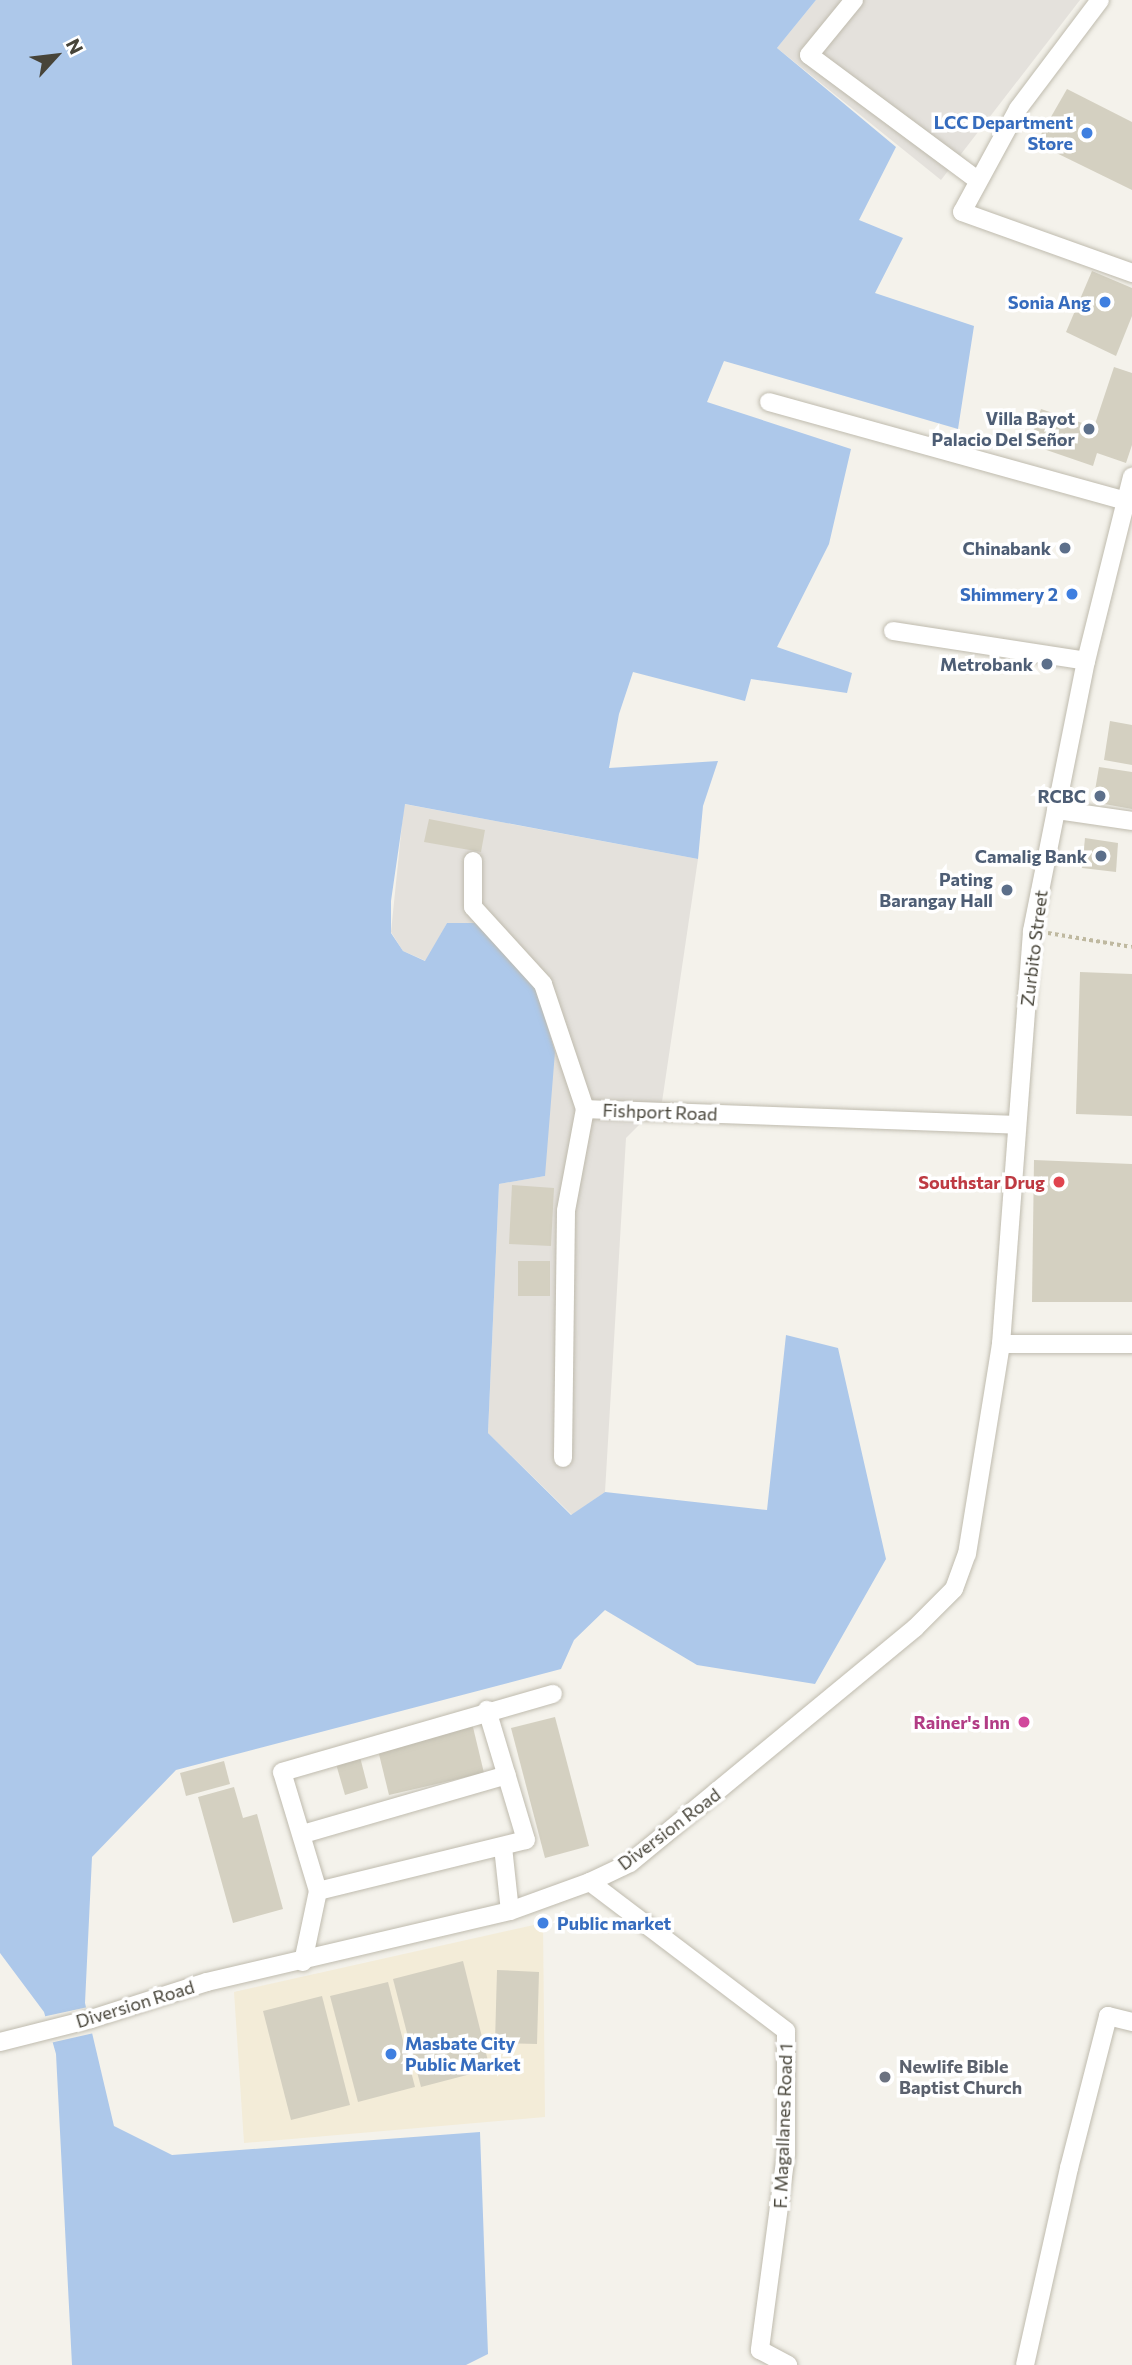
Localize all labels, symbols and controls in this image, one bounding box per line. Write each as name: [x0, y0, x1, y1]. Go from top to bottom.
north arrow: [21, 21, 91, 91]
text: N: [62, 35, 89, 58]
place label: LCC Department Store: [934, 112, 1073, 154]
marker: LCC Department Store: [1079, 125, 1095, 141]
place label: Sonia Ang: [1008, 291, 1091, 313]
marker: Sonia Ang: [1097, 294, 1113, 310]
place label: Villa Bayot Palacio Del Señor: [932, 408, 1075, 450]
marker: Villa Bayot Palacio Del Señor: [1081, 421, 1097, 437]
place label: Chinabank: [962, 537, 1051, 559]
marker: Chinabank: [1057, 540, 1073, 556]
place label: Shimmery 2: [960, 583, 1058, 605]
marker: Shimmery 2: [1064, 586, 1080, 602]
place label: Metrobank: [940, 653, 1033, 675]
marker: Metrobank: [1039, 656, 1055, 672]
place label: RCBC: [1037, 785, 1086, 807]
marker: RCBC: [1092, 788, 1108, 804]
place label: Camalig Bank: [975, 845, 1087, 867]
marker: Camalig Bank: [1093, 848, 1109, 864]
place label: Pating Barangay Hall: [879, 869, 993, 912]
marker: Pating Barangay Hall: [999, 882, 1015, 898]
street label: Zurbito Street: [1016, 889, 1052, 1007]
street label: Fishport Road: [602, 1099, 718, 1125]
place label: Southstar Drug: [918, 1171, 1045, 1193]
marker: Southstar Drug: [1051, 1174, 1067, 1190]
place label: Rainer's Inn: [913, 1711, 1010, 1733]
marker: Rainer's Inn: [1016, 1714, 1032, 1730]
street label: Diversion Road: [614, 1784, 724, 1874]
place label: Public market: [557, 1912, 671, 1934]
marker: Public market: [535, 1915, 551, 1931]
street label: Diversion Road: [73, 1976, 197, 2032]
place label: Masbate City Public Market: [405, 2033, 521, 2076]
street label: F. Magallanes Road 1: [769, 2043, 797, 2209]
marker: Masbate City Public Market: [383, 2046, 399, 2062]
place label: Newlife Bible Baptist Church: [899, 2056, 1022, 2098]
marker: Newlife Bible Baptist Church: [877, 2069, 893, 2085]

